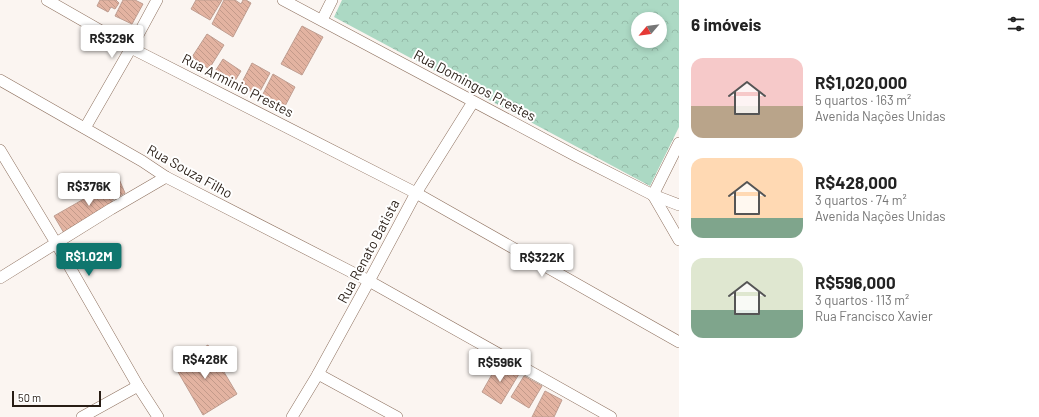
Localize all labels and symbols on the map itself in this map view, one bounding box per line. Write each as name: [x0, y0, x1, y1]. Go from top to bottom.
north arrow: [631, 12, 667, 48]
pin: R$329K: [79, 25, 145, 59]
street label: Rua Domingos Prestes: [411, 46, 539, 125]
street label: Rua Arminio Prestes: [180, 50, 297, 121]
street label: Rua Souza Filho: [144, 140, 236, 202]
pin: R$376K: [56, 173, 122, 207]
street label: Rua Renato Batista: [333, 196, 403, 306]
pin: R$1.02M: [52, 243, 126, 277]
pin: R$322K: [509, 244, 575, 278]
pin: R$428K: [172, 346, 238, 380]
pin: R$596K: [467, 349, 533, 383]
scale bar: [12, 389, 101, 408]

